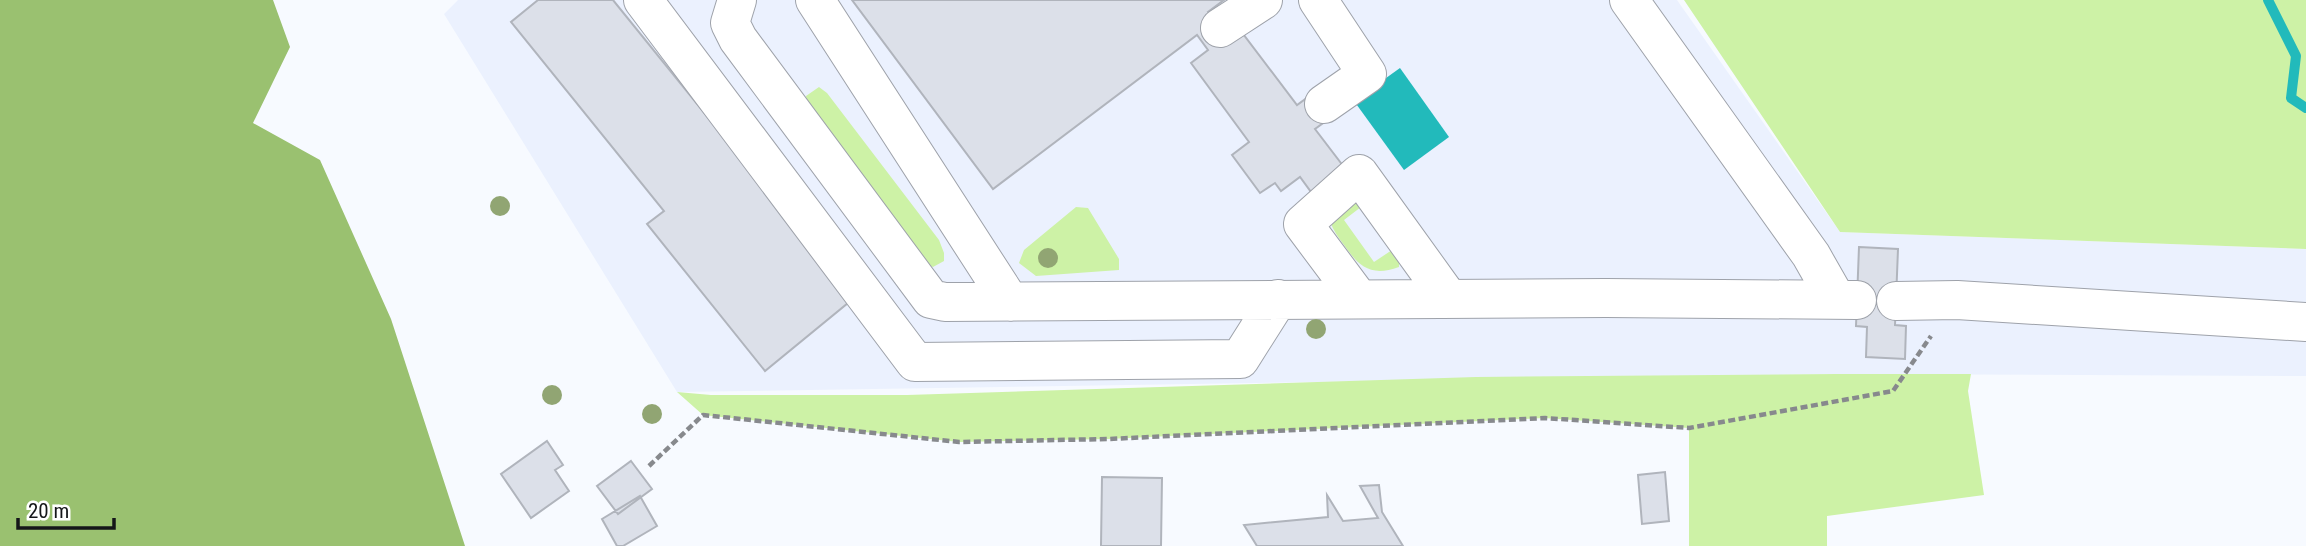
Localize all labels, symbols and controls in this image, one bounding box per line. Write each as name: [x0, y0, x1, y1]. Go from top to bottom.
scale bar: [18, 486, 114, 530]
text: 20 m: [28, 499, 69, 523]

